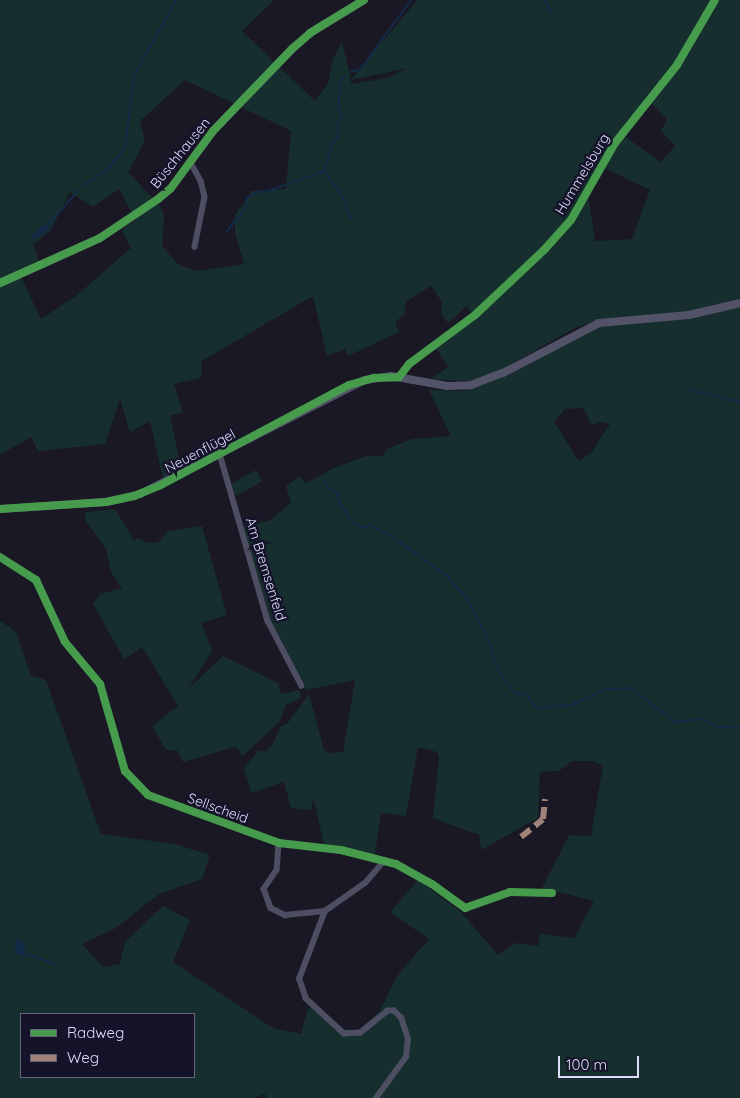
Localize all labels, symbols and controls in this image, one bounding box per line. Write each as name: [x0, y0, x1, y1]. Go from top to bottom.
street label: Büschhausen: [147, 114, 213, 192]
street label: Hummelsburg: [551, 130, 613, 218]
street label: Neuenflügel: [162, 425, 238, 477]
street label: Am Bremsenfeld: [242, 515, 290, 623]
street label: Sellscheid: [185, 789, 251, 827]
legend: [20, 1013, 195, 1078]
text: Radweg: [67, 1023, 124, 1042]
scale bar: [560, 1046, 641, 1078]
text: Weg: [67, 1048, 99, 1067]
text: 100 m: [566, 1055, 607, 1074]

